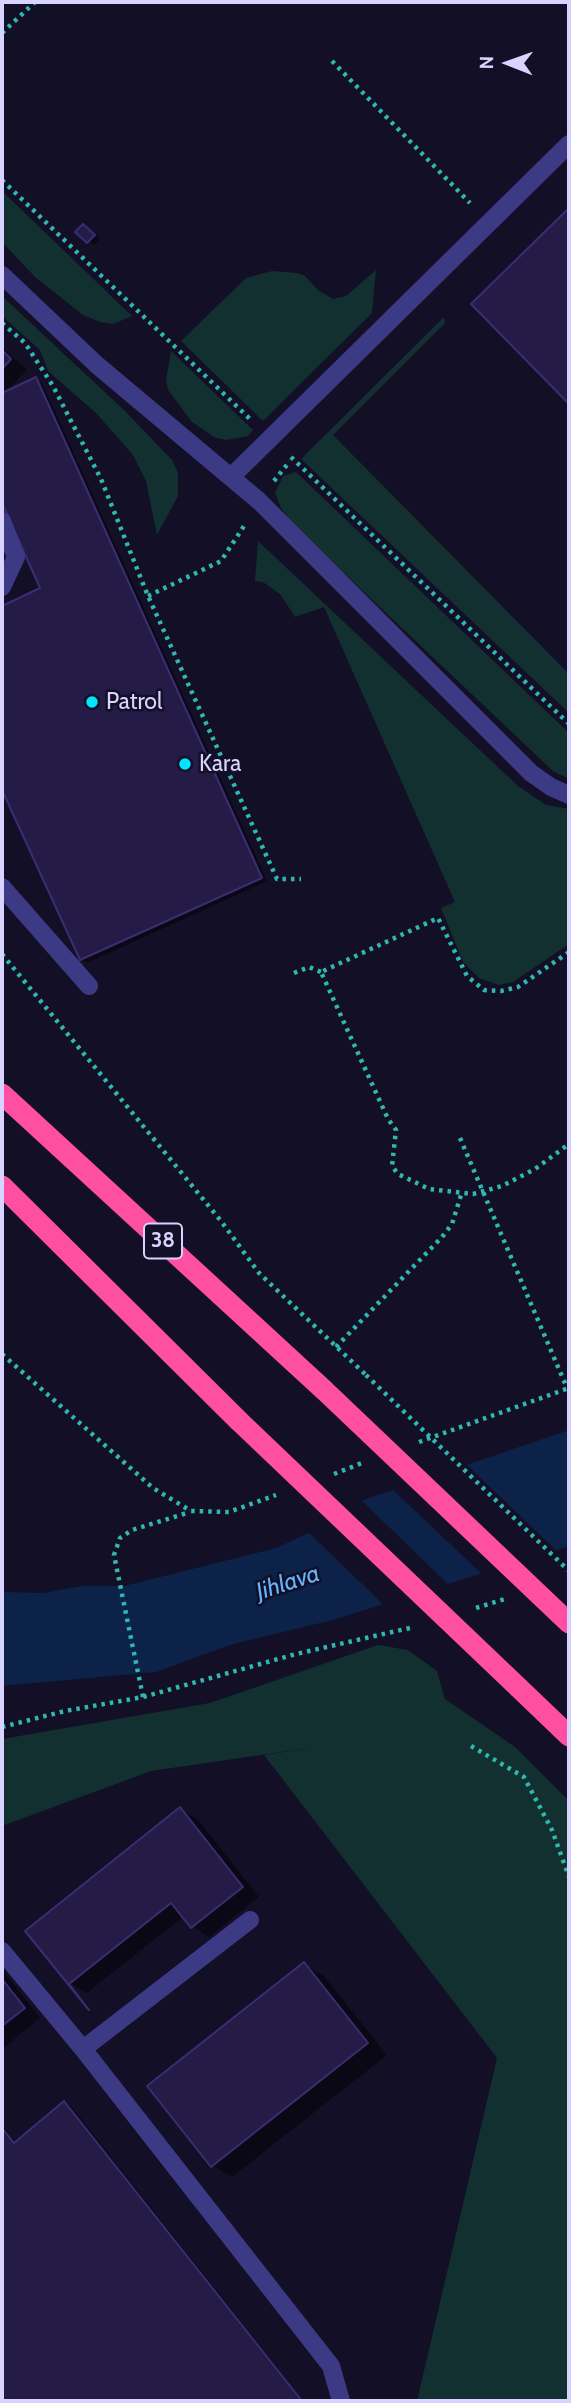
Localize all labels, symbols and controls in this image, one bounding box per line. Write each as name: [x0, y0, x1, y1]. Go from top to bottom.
north arrow: [473, 28, 543, 98]
text: N: [475, 56, 498, 70]
place label: Patrol: [106, 688, 162, 716]
marker: Patrol: [84, 694, 100, 710]
place label: Kara: [199, 750, 241, 778]
marker: Kara: [177, 756, 193, 772]
road number: 38: [144, 1224, 182, 1258]
water label: Jihlava: [253, 1559, 323, 1607]

